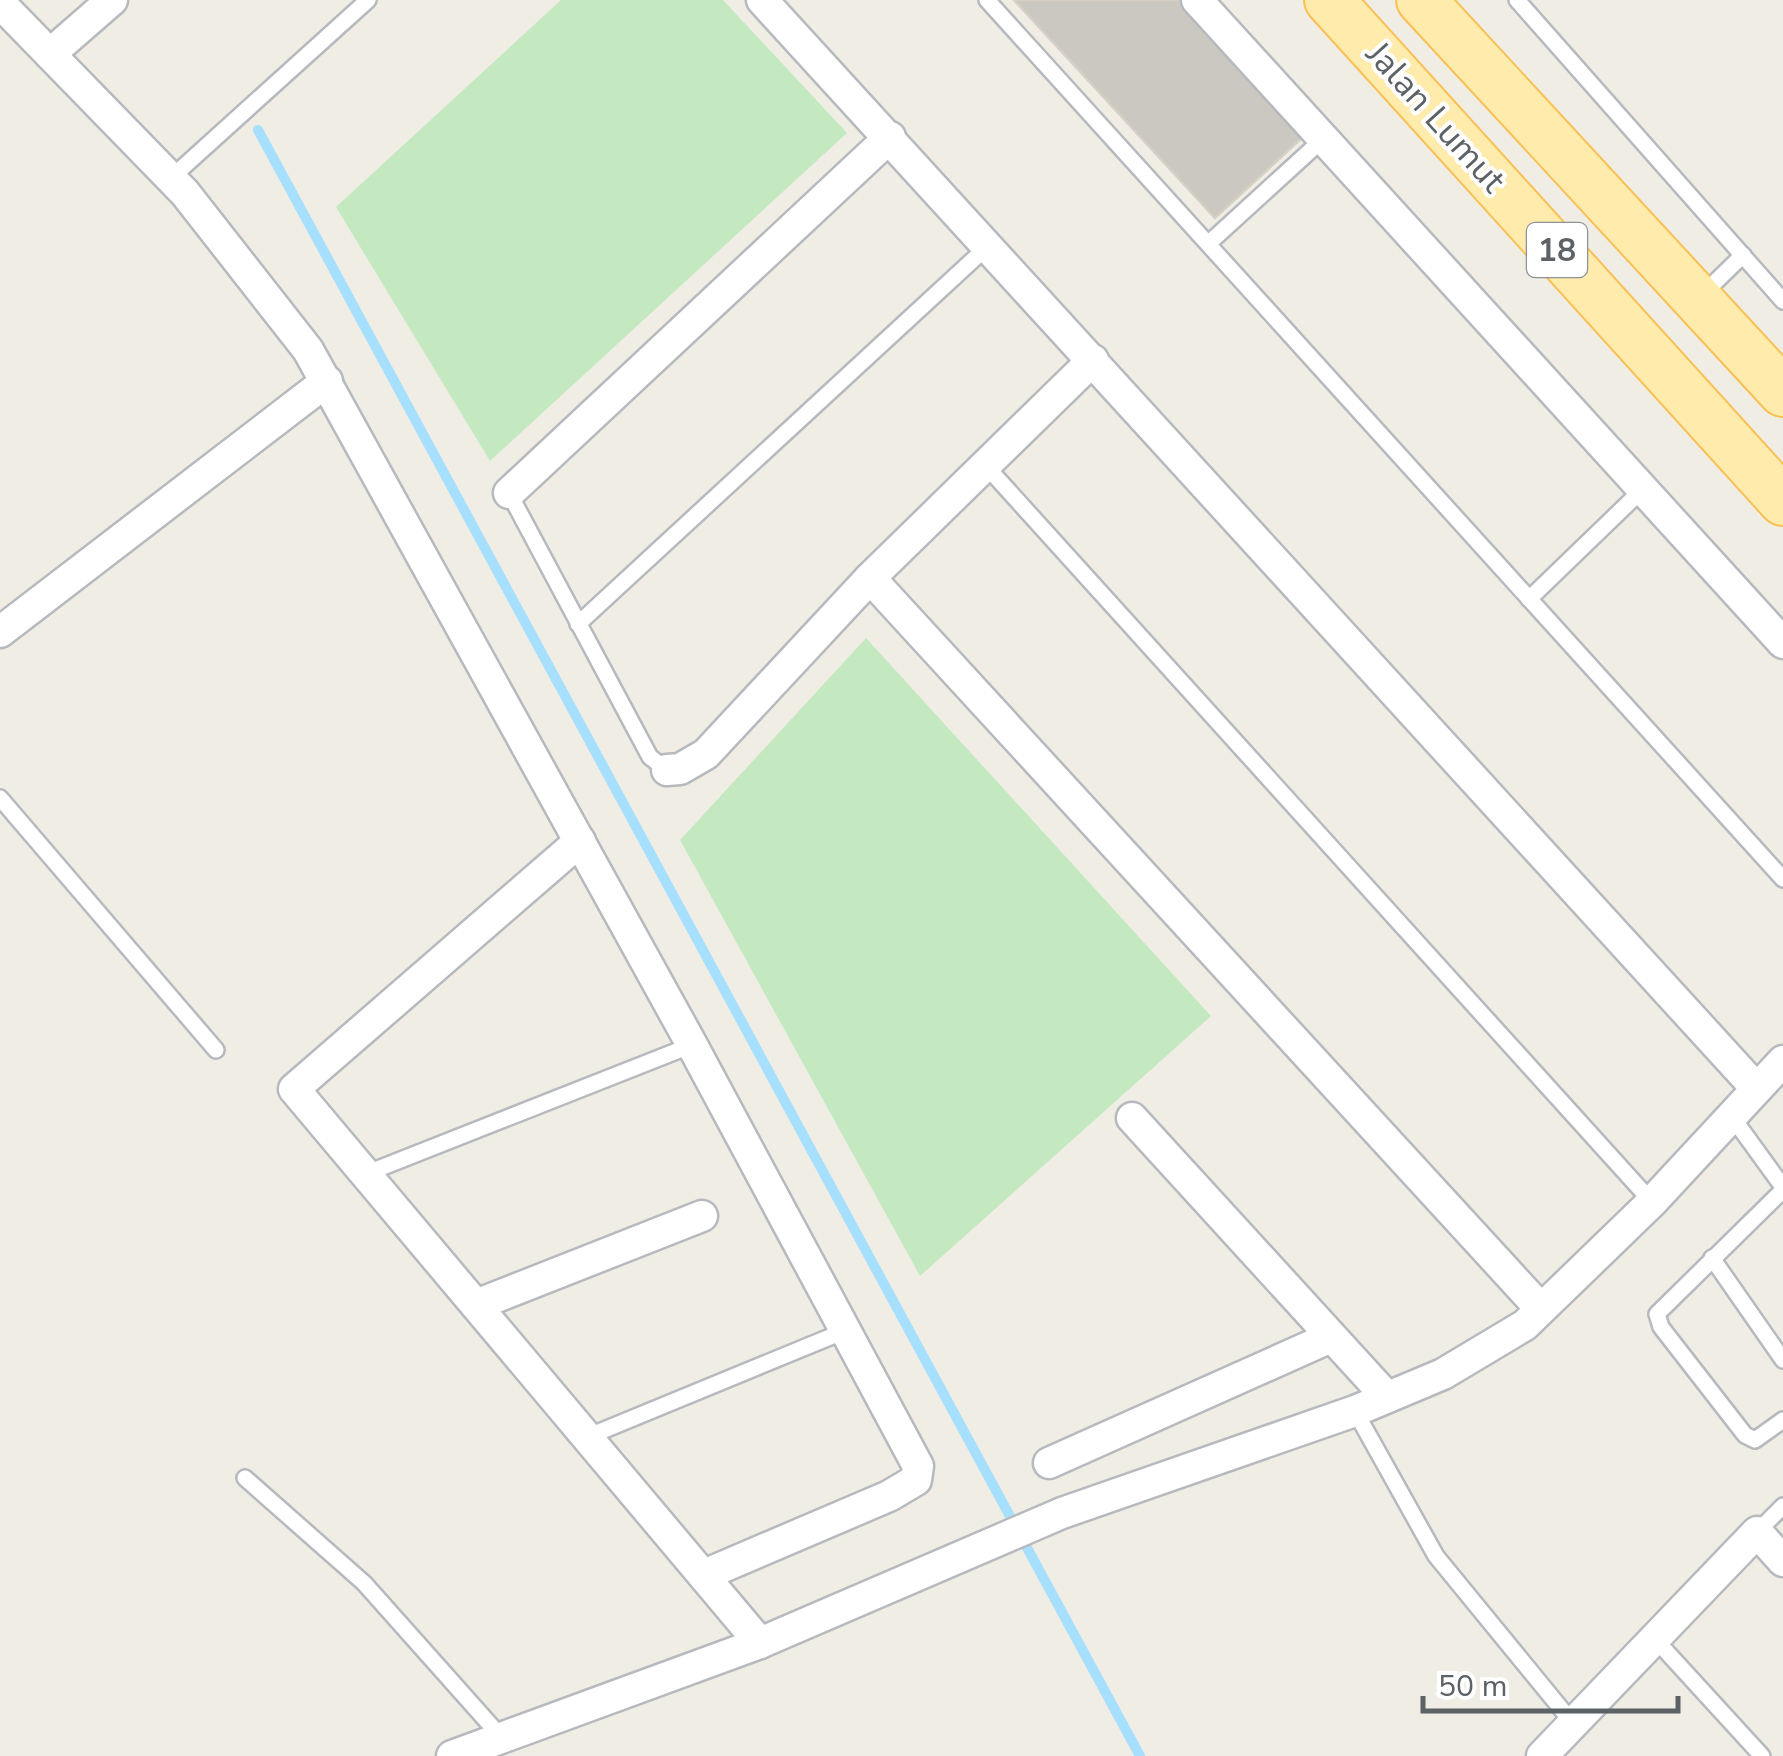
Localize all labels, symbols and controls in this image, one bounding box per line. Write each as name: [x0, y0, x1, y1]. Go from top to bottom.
street label: Jalan Lumut: [1355, 31, 1517, 203]
road number: 18: [1527, 223, 1587, 277]
scale bar: [1423, 1651, 1678, 1713]
text: 50 m: [1438, 1666, 1507, 1707]

